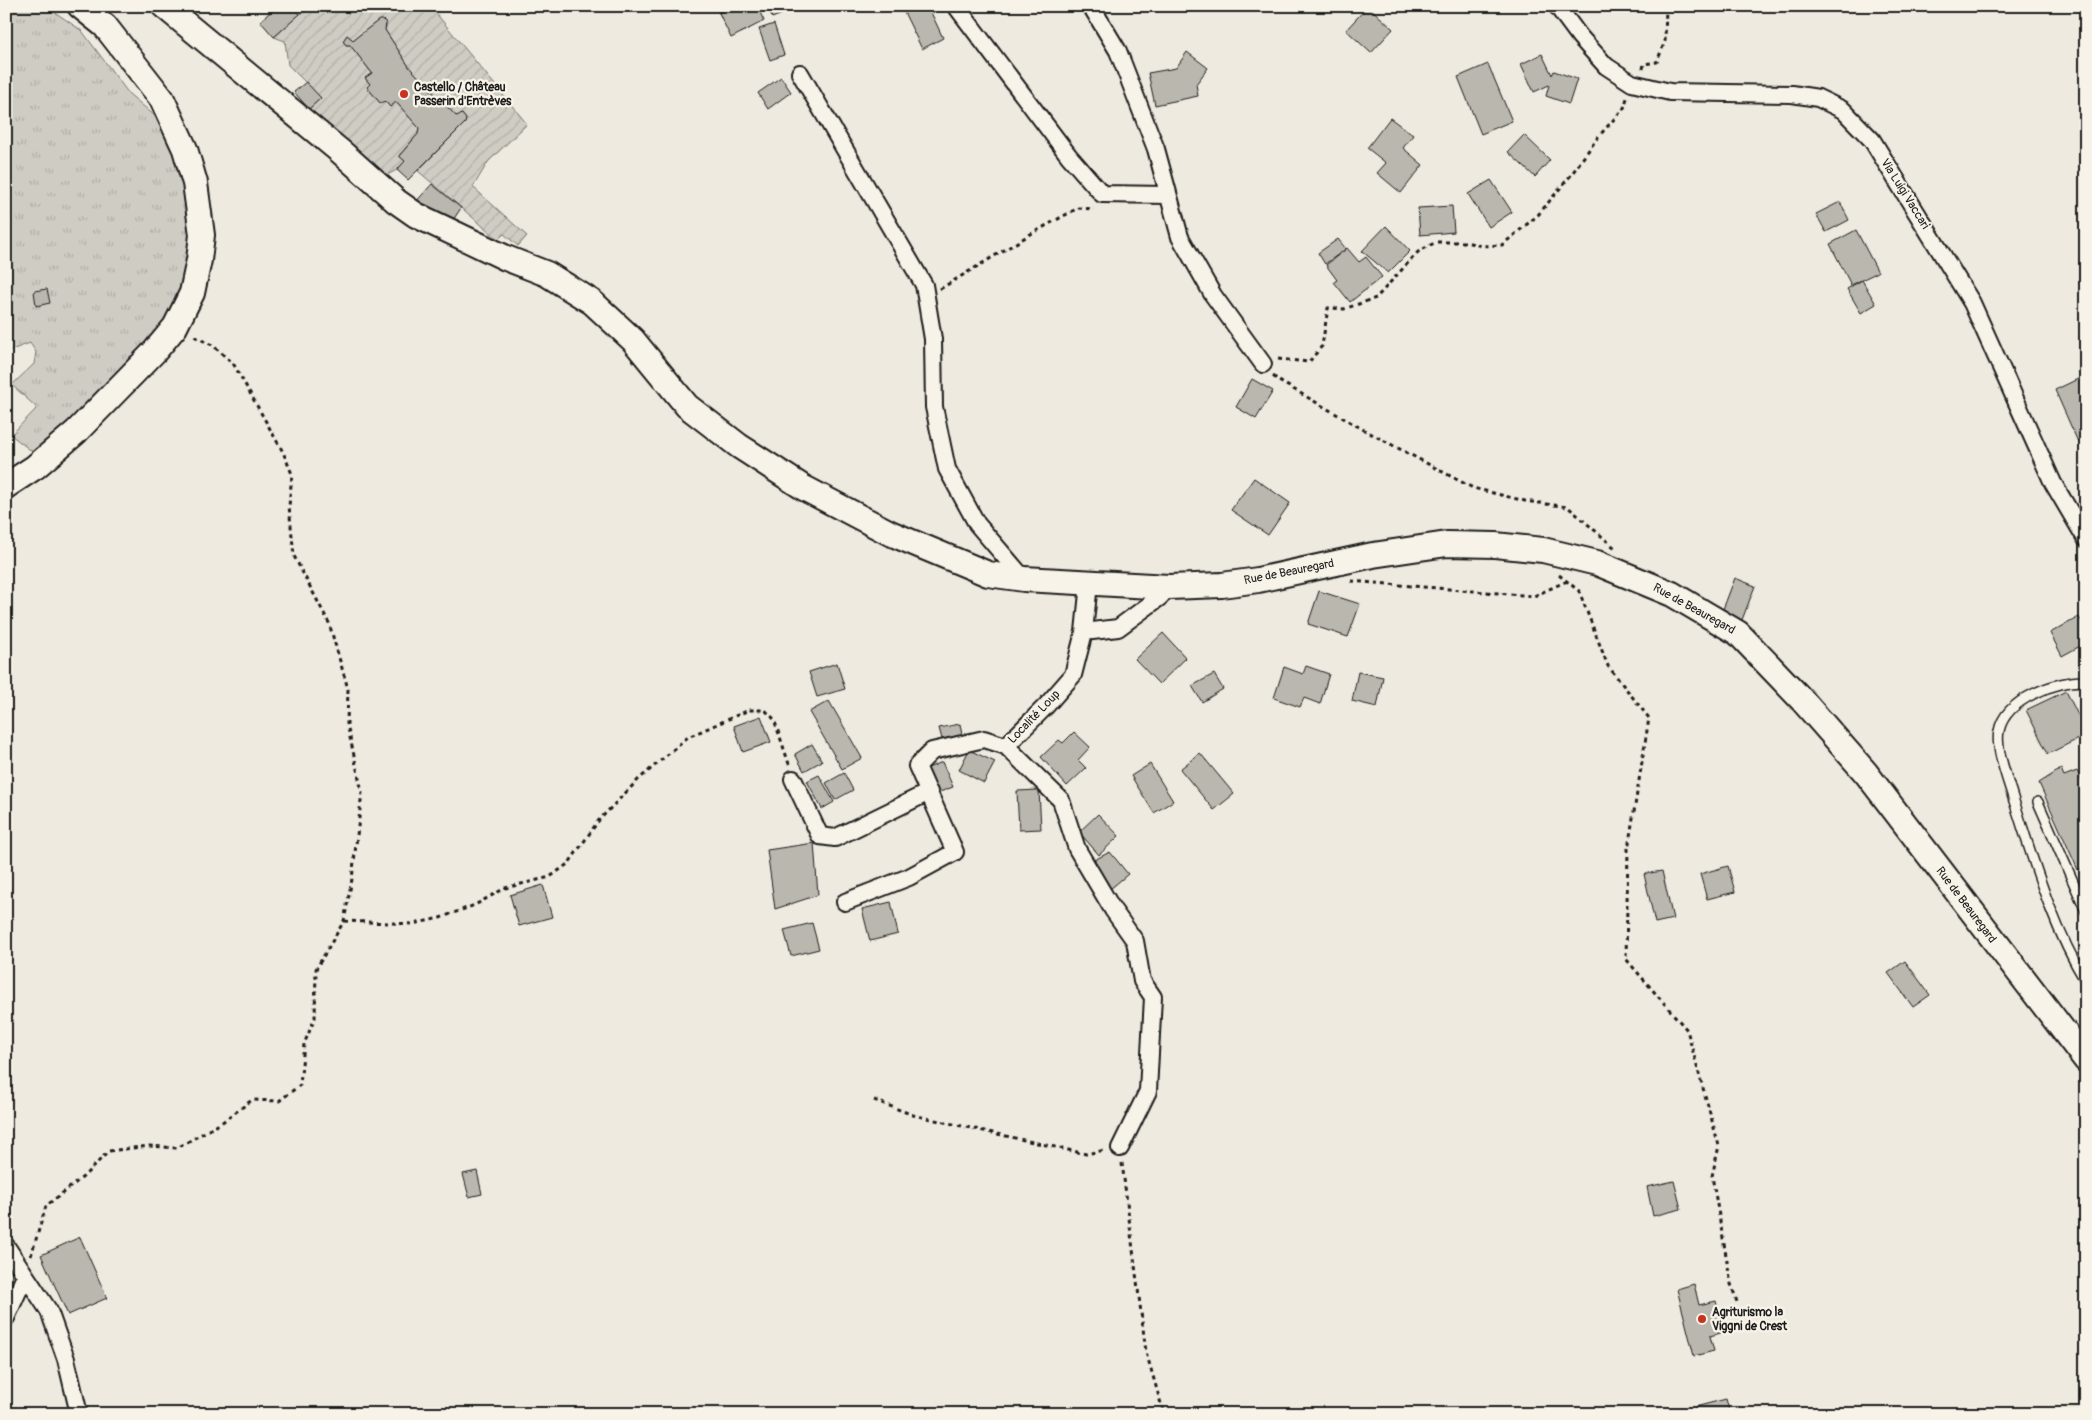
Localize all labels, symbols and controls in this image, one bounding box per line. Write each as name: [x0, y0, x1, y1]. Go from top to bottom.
place label: Castello / Château Passerin d'Entrèves: [414, 80, 512, 109]
marker: Castello / Château Passerin d'Entrèves: [398, 88, 410, 100]
street label: Via Luigi Vaccari: [1877, 156, 1933, 232]
street label: Rue de Beauregard: [1243, 556, 1336, 588]
street label: Rue de Beauregard: [1650, 580, 1738, 638]
street label: Localité Loup: [1005, 687, 1063, 747]
street label: Rue de Beauregard: [1932, 864, 2000, 946]
place label: Agriturismo la Viggni de Crest: [1712, 1305, 1788, 1334]
marker: Agriturismo la Viggni de Crest: [1696, 1313, 1708, 1325]

